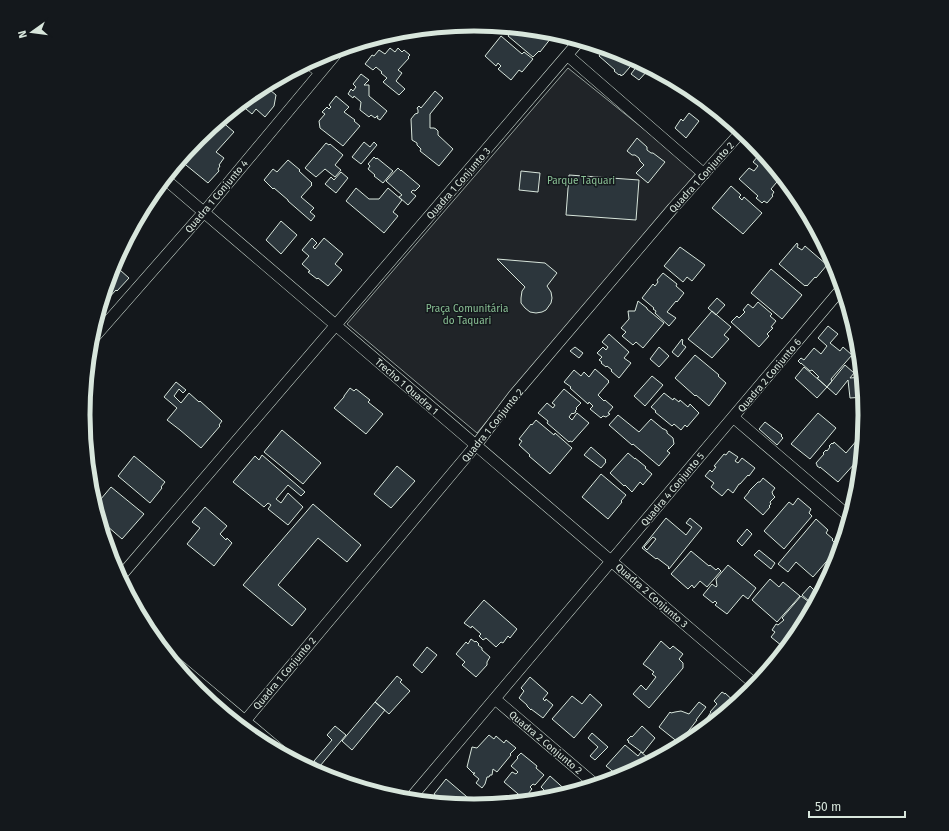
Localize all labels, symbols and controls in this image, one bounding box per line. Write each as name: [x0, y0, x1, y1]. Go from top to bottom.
north arrow: [12, 12, 52, 52]
text: N: [16, 29, 30, 39]
street label: Quadra 1 Conjunto 2: [667, 140, 737, 216]
street label: Quadra 1 Conjunto 3: [424, 145, 493, 222]
street label: Quadra 1 Conjunto 4: [183, 157, 251, 236]
park label: Parque Taquari: [547, 175, 615, 187]
park label: Praça Comunitária do Taquari: [426, 303, 508, 327]
street label: Quadra 2 Conjunto 6: [736, 336, 804, 415]
street label: Trecho 1 Quadra 1: [372, 356, 440, 418]
street label: Quadra 1 Conjunto 2: [459, 386, 526, 465]
street label: Quadra 4 Conjunto 5: [639, 450, 707, 529]
street label: Quadra 2 Conjunto 3: [613, 561, 690, 630]
street label: Quadra 1 Conjunto 2: [251, 635, 319, 712]
street label: Quadra 2 Conjunto 2: [506, 709, 584, 777]
scale bar: [809, 793, 905, 819]
text: 50 m: [815, 800, 841, 814]

